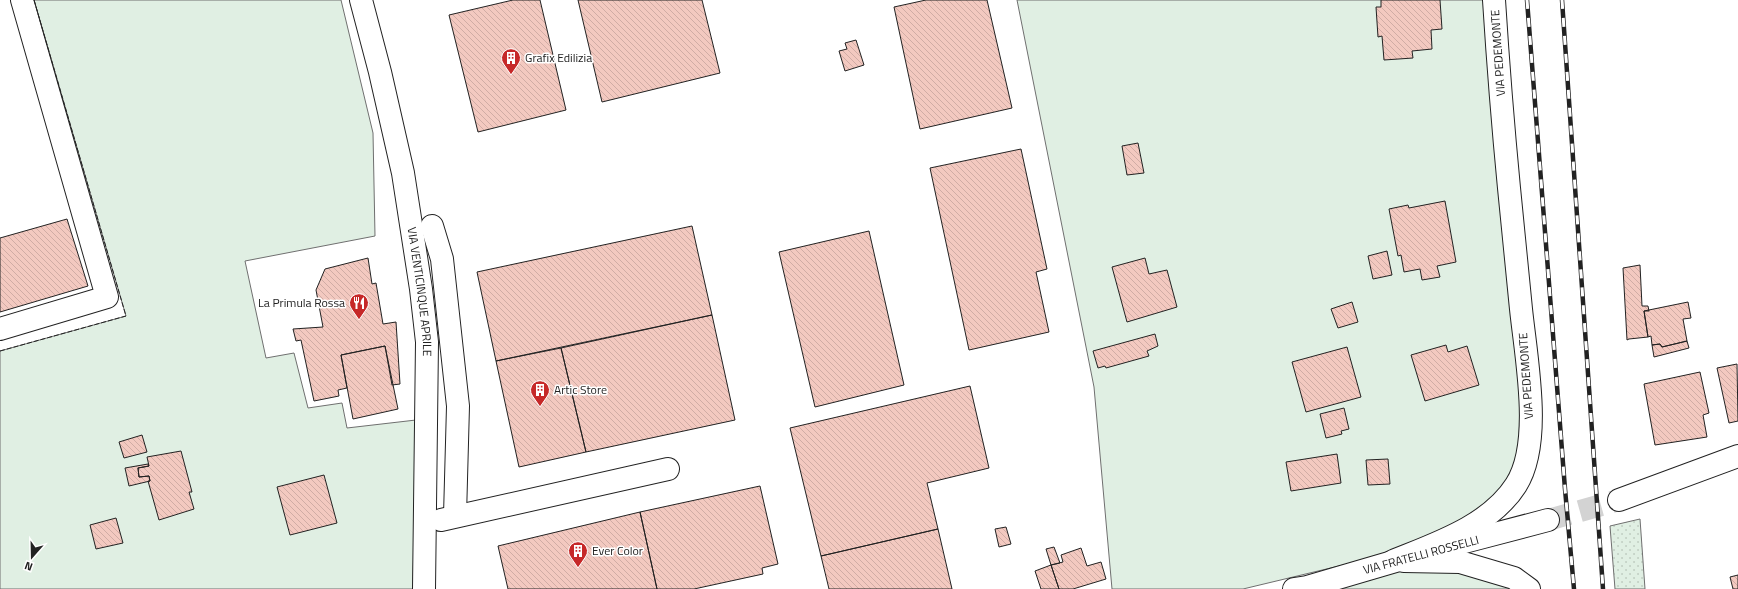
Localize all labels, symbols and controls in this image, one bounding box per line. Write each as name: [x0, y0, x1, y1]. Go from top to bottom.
street label: VIA PEDEMONTE: [1485, 9, 1510, 97]
building icon: Grafix Edilizia: [500, 47, 522, 75]
place label: Grafix Edilizia: [525, 48, 592, 67]
street label: VIA VENTICINQUE APRILE: [403, 226, 437, 357]
restaurant icon: La Primula Rossa: [348, 292, 370, 320]
place label: La Primula Rossa: [258, 293, 345, 312]
street label: VIA PEDEMONTE: [1513, 332, 1538, 420]
building icon: Artic Store: [529, 379, 551, 407]
place label: Artic Store: [554, 380, 607, 399]
street label: VIA FRATELLI ROSSELLI: [1361, 530, 1481, 579]
north arrow: [12, 537, 52, 577]
building icon: Ever Color: [567, 540, 589, 568]
place label: Ever Color: [592, 541, 643, 560]
text: N: [22, 558, 35, 575]

